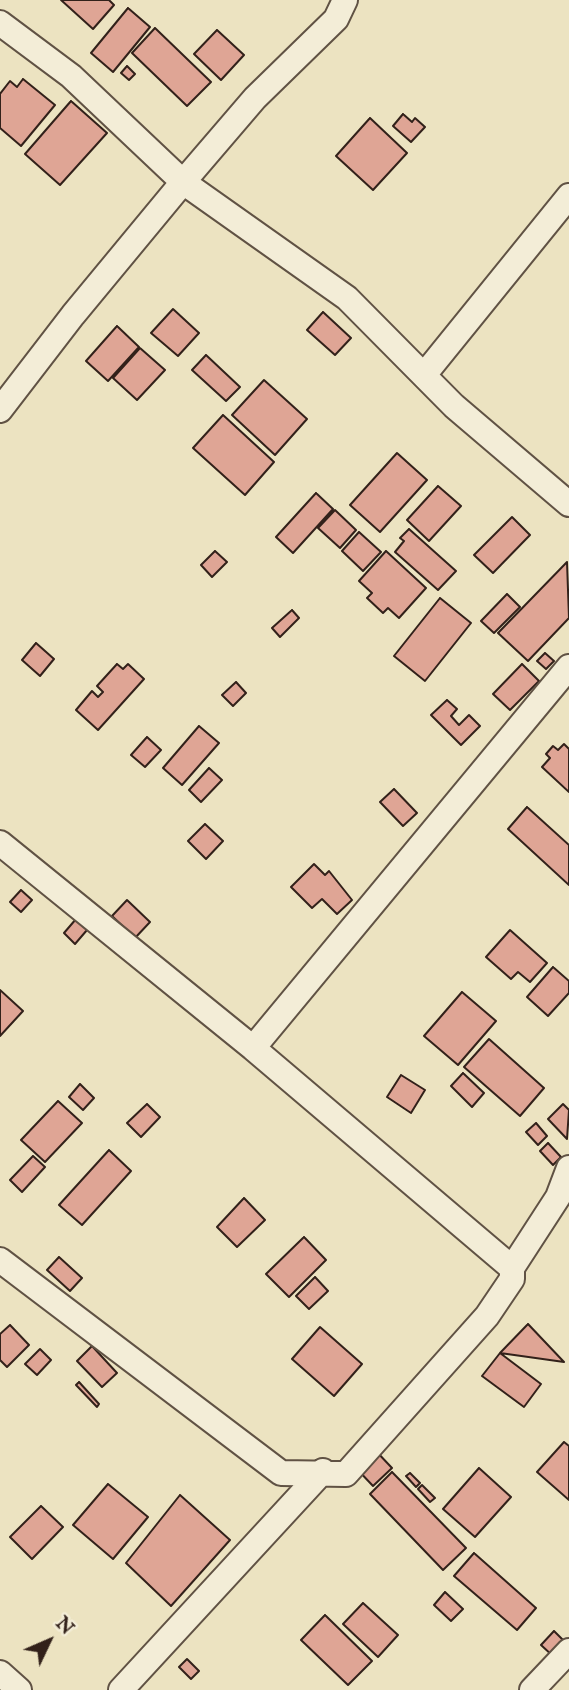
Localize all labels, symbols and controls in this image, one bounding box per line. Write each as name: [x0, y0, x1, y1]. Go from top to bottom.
north arrow: [14, 1606, 84, 1676]
text: N: [50, 1612, 78, 1641]

